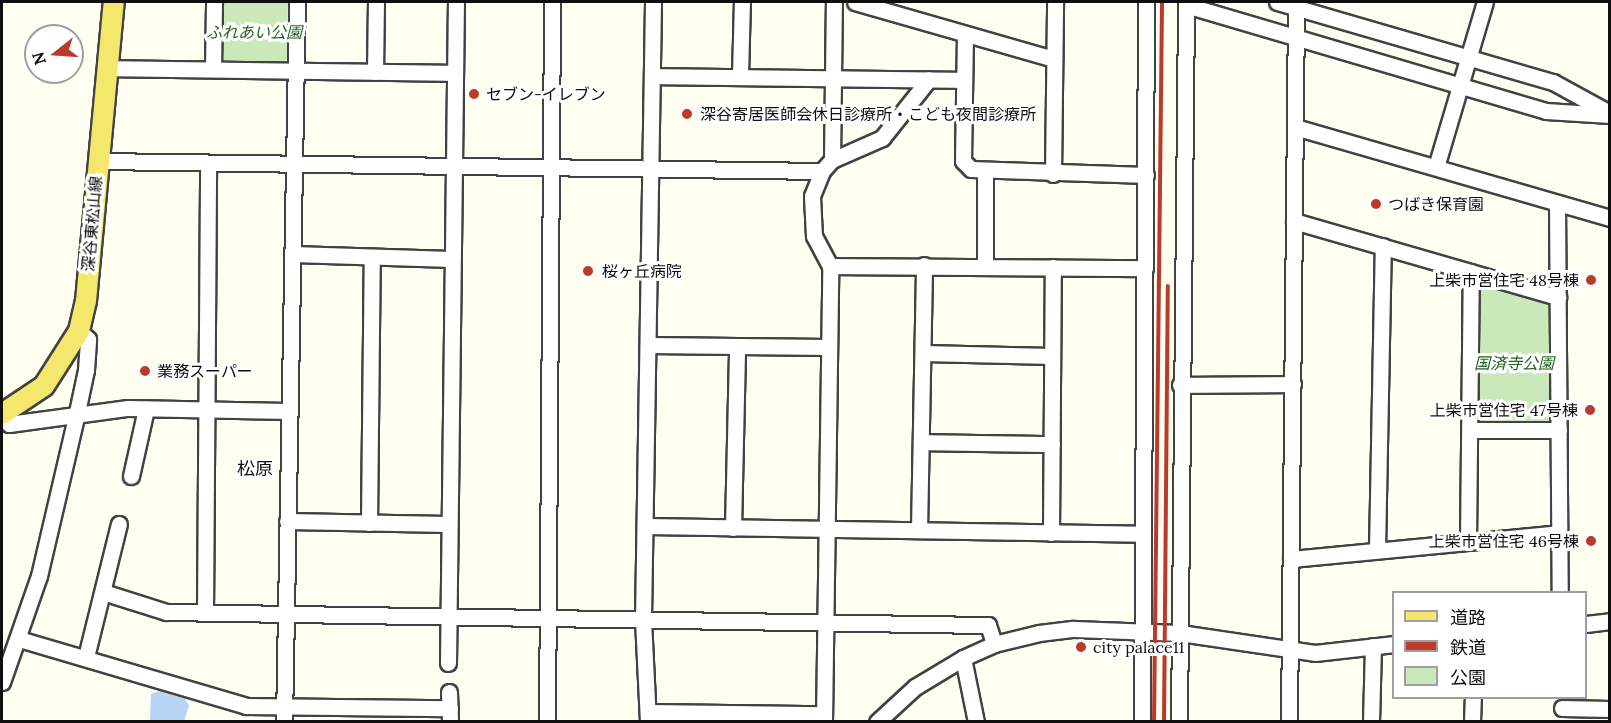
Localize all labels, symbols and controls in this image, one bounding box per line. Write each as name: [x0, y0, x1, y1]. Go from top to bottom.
park label: ふれあい公園: [206, 22, 302, 42]
north arrow: [24, 24, 84, 84]
text: N: [27, 50, 50, 68]
place label: セブン-イレブン: [486, 84, 606, 104]
marker: セブン-イレブン: [467, 87, 481, 101]
place label: 深谷寄居医師会休日診療所・こども夜間診療所: [700, 104, 1036, 124]
marker: 深谷寄居医師会休日診療所・こども夜間診療所: [678, 105, 696, 123]
street label: 深谷東松山線: [78, 175, 106, 273]
place label: つばき保育園: [1388, 194, 1484, 214]
marker: つばき保育園: [1369, 197, 1383, 211]
place label: 桜ヶ丘病院: [602, 261, 682, 281]
marker: 桜ヶ丘病院: [579, 262, 597, 280]
place label: 上柴市営住宅 48号棟: [1429, 270, 1579, 290]
marker: 上柴市営住宅 48号棟: [1584, 273, 1598, 287]
park label: 国済寺公園: [1474, 353, 1554, 373]
place label: 業務スーパー: [157, 361, 253, 381]
marker: 業務スーパー: [138, 364, 152, 378]
place label: 上柴市営住宅 47号棟: [1430, 400, 1578, 420]
marker: 上柴市営住宅 47号棟: [1583, 403, 1597, 417]
district label: 松原: [237, 458, 273, 480]
place label: 上柴市営住宅 46号棟: [1429, 531, 1579, 551]
marker: 上柴市営住宅 46号棟: [1584, 534, 1598, 548]
legend: [1392, 591, 1587, 699]
text: 道路: [1450, 606, 1486, 629]
text: 鉄道: [1450, 636, 1486, 659]
place label: city palace11: [1093, 637, 1184, 657]
marker: city palace11: [1074, 640, 1088, 654]
text: 公園: [1450, 666, 1486, 689]

